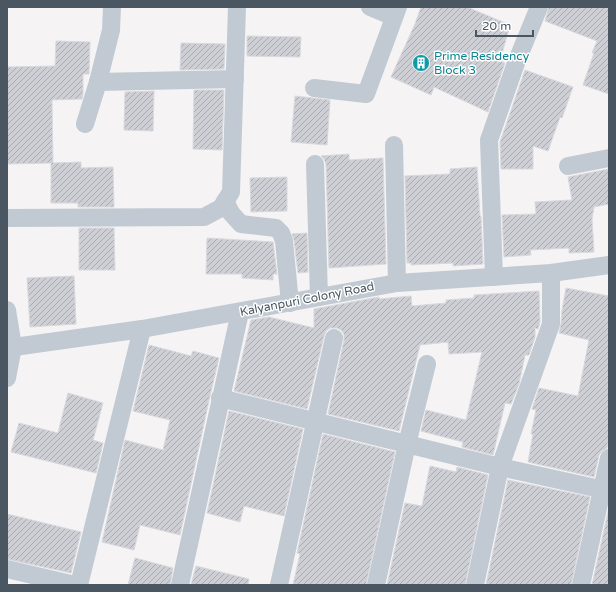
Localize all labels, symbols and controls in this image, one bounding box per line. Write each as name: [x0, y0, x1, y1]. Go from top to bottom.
scale bar: [476, 12, 533, 38]
text: 20 m: [482, 19, 511, 33]
place label: Prime Residency Block 3: [434, 49, 530, 77]
building icon: Prime Residency Block 3: [411, 53, 431, 73]
street label: Kalyanpuri Colony Road: [239, 279, 375, 319]

